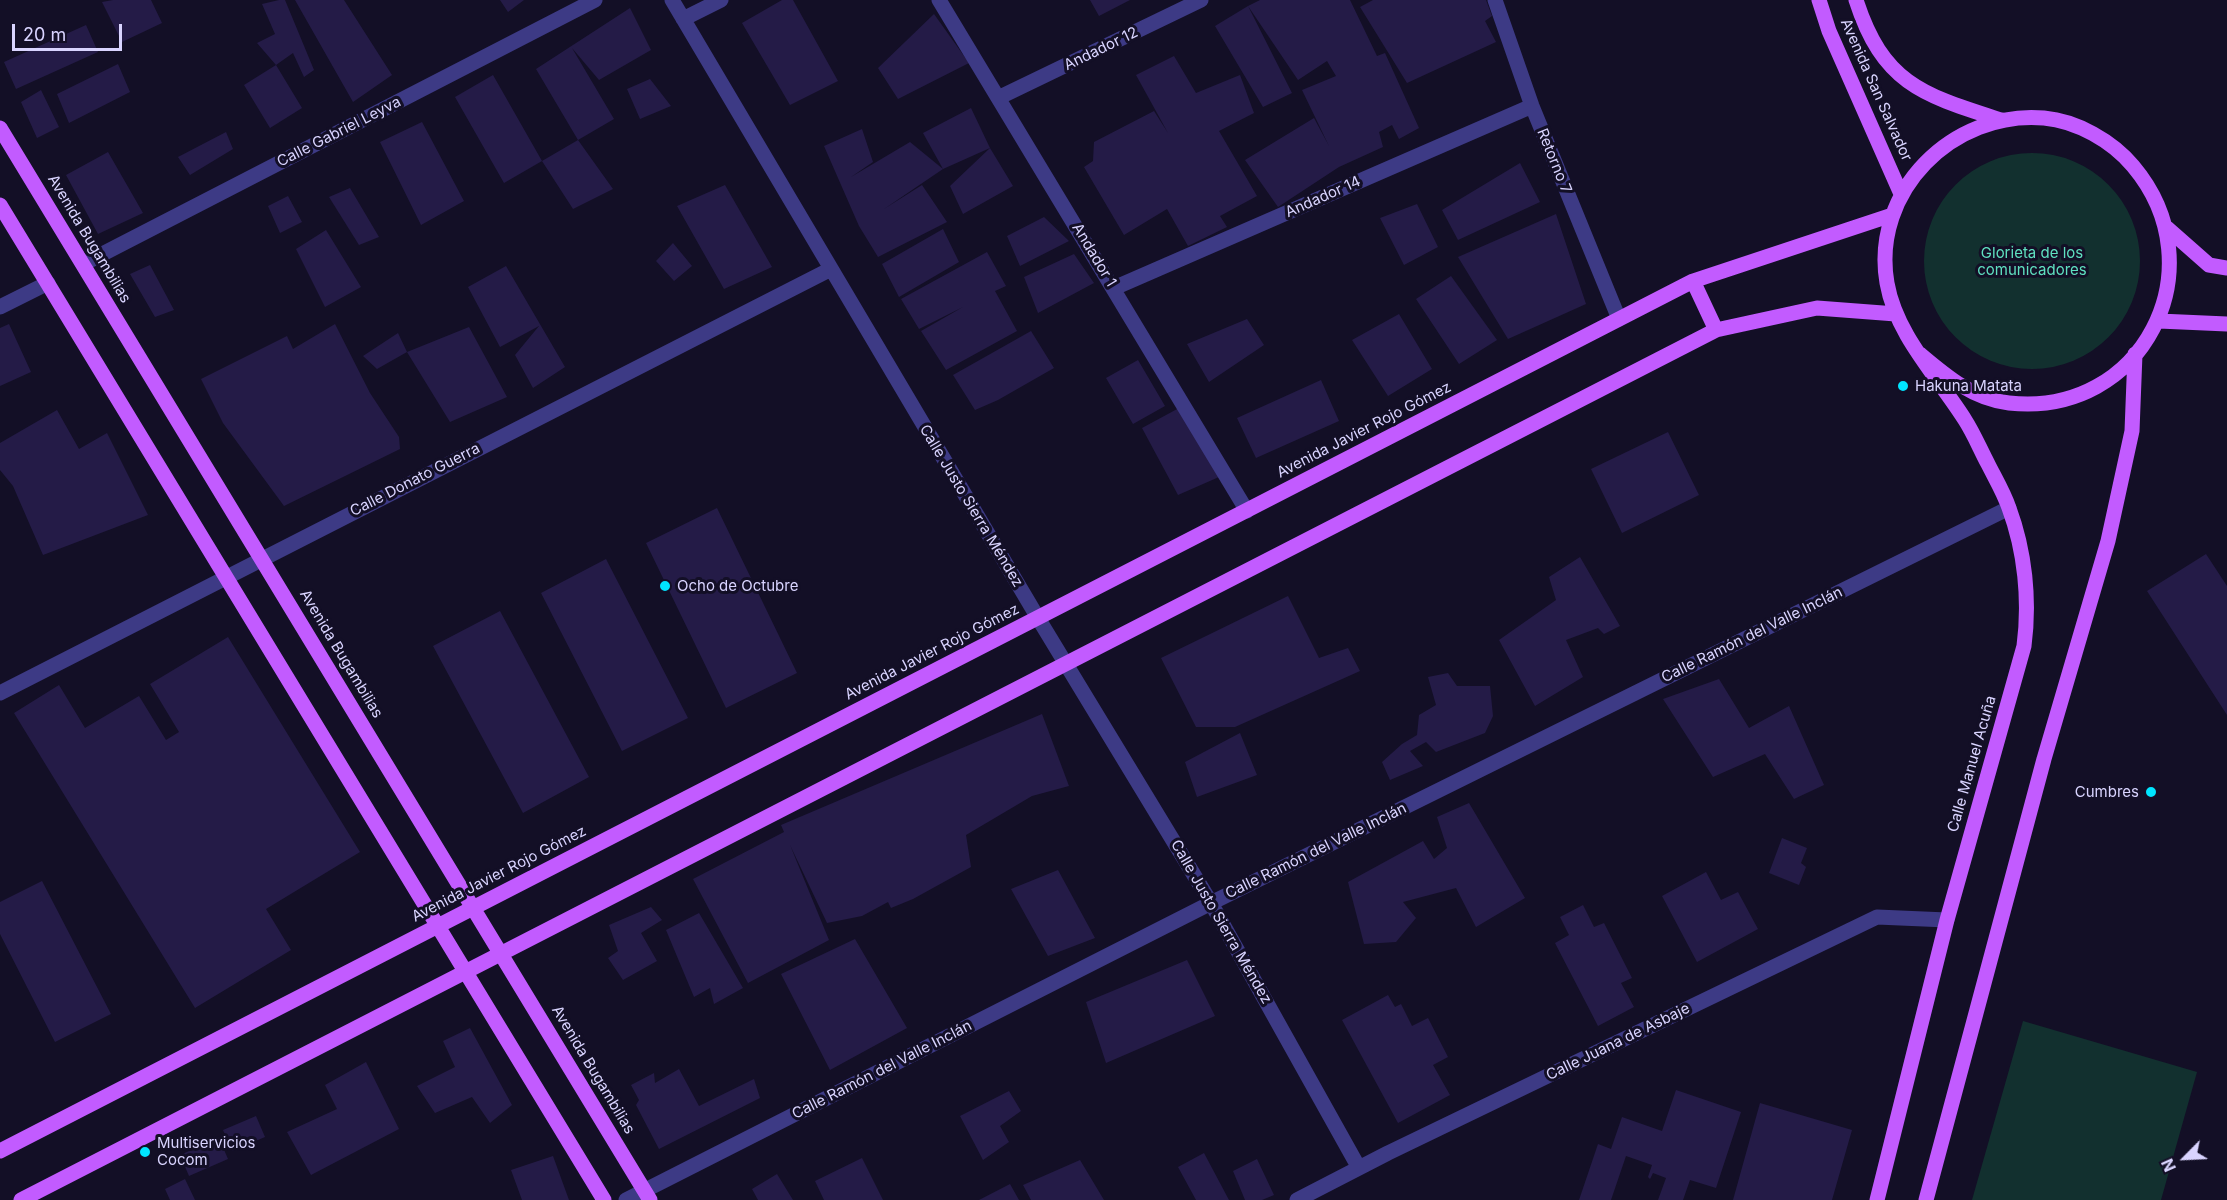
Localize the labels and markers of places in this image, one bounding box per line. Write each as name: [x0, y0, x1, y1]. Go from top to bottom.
place label: Hakuna Matata: [1915, 377, 2022, 395]
marker: Hakuna Matata: [1896, 379, 1910, 393]
place label: Ocho de Octubre: [677, 577, 798, 595]
marker: Ocho de Octubre: [658, 579, 672, 593]
place label: Cumbres: [2075, 783, 2139, 801]
marker: Cumbres: [2144, 785, 2158, 799]
place label: Multiservicios Cocom: [157, 1134, 256, 1169]
marker: Multiservicios Cocom: [138, 1145, 152, 1159]

